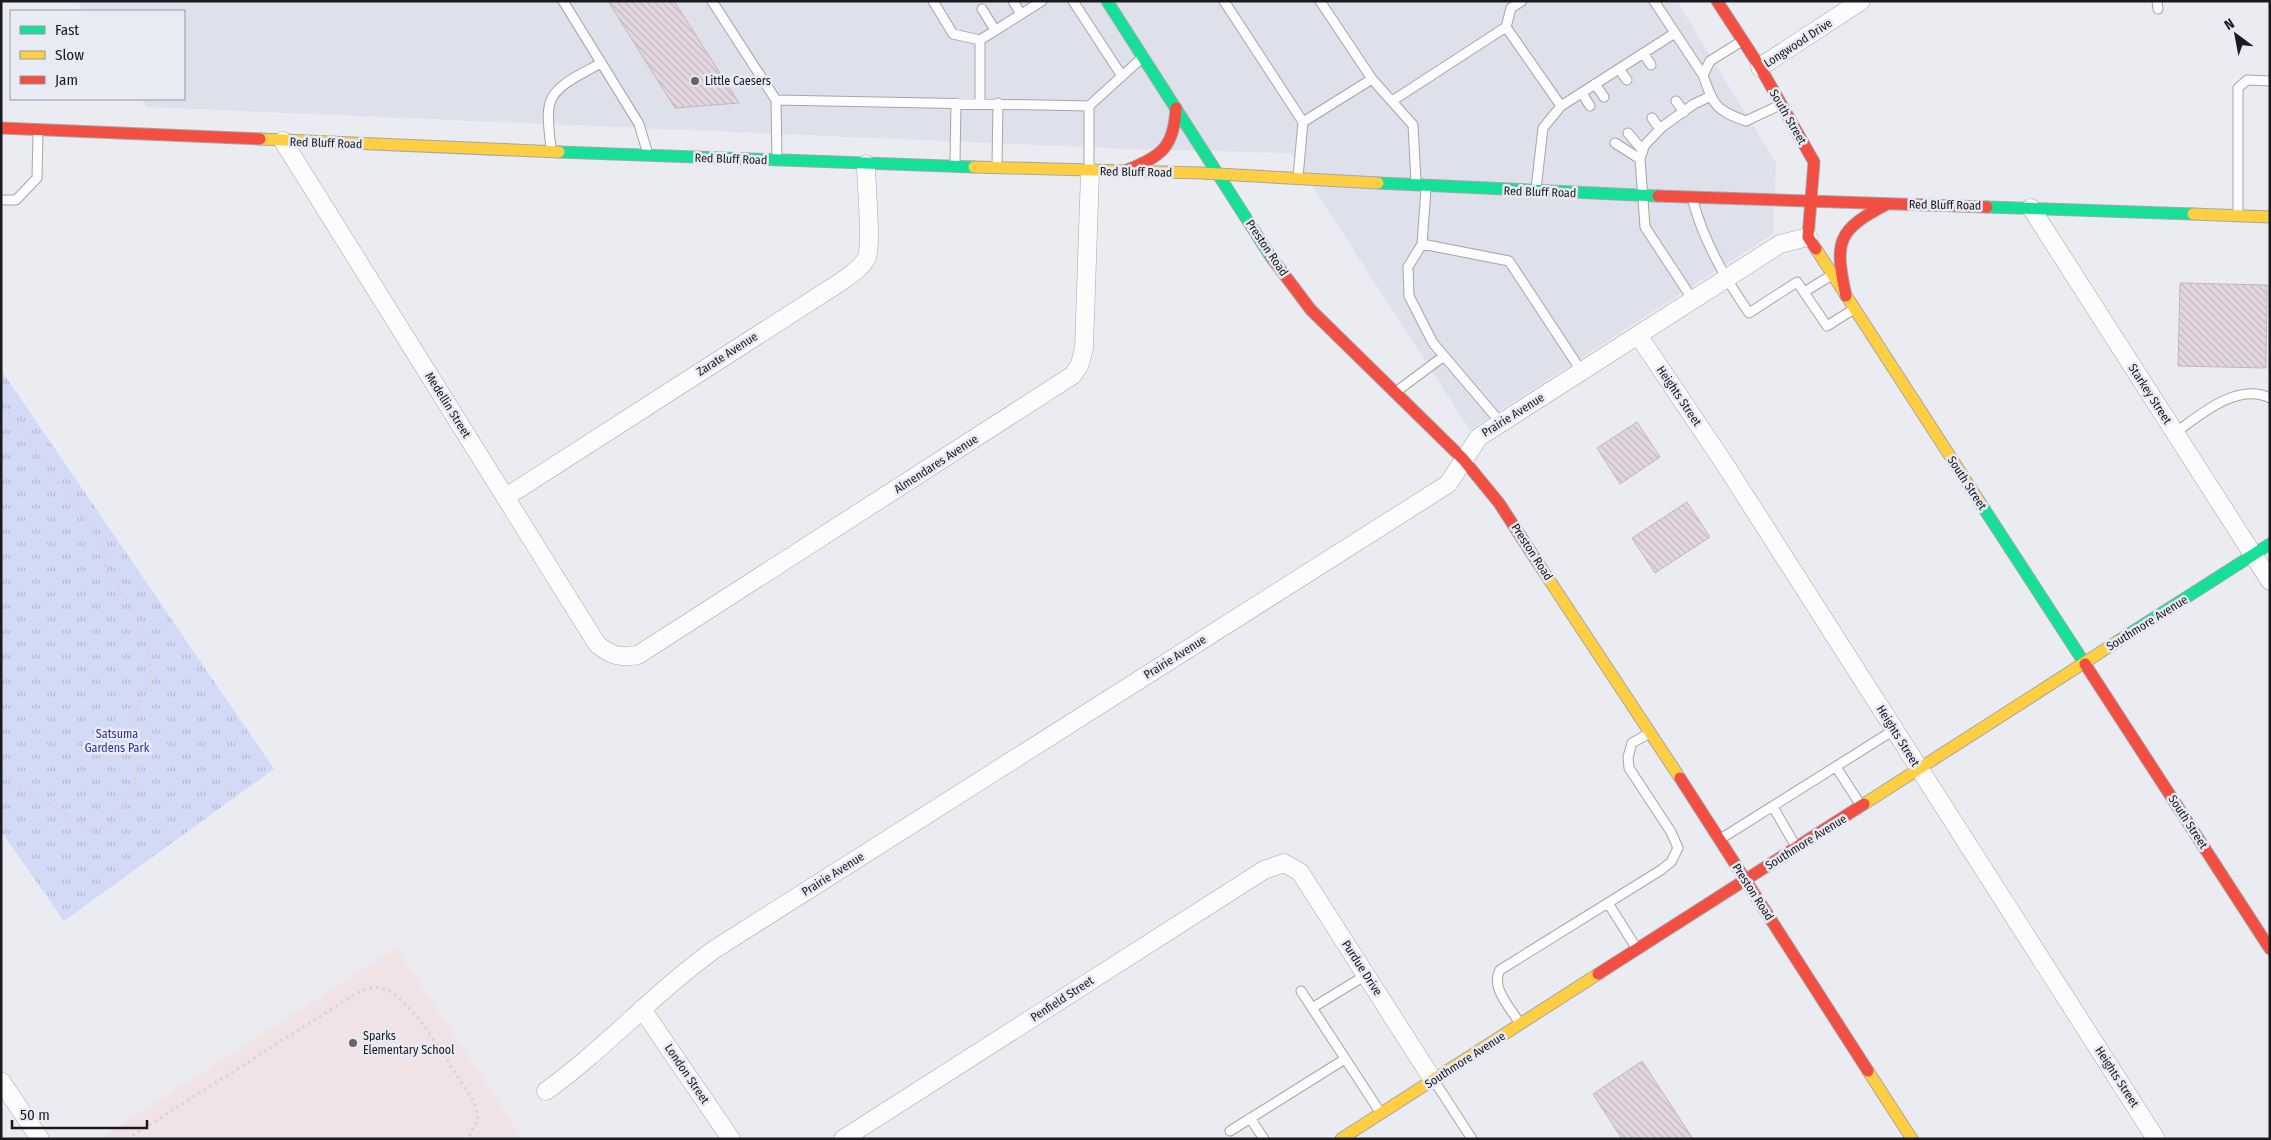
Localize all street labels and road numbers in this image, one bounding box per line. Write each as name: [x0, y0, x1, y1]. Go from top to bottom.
street label: Longwood Drive: [1761, 16, 1835, 70]
street label: South Street: [1767, 87, 1809, 147]
street label: Red Bluff Road: [289, 135, 363, 151]
street label: Red Bluff Road: [694, 151, 768, 167]
street label: Red Bluff Road: [1100, 164, 1172, 180]
street label: Red Bluff Road: [1503, 184, 1577, 200]
street label: Red Bluff Road: [1909, 197, 1981, 213]
street label: Preston Road: [1243, 217, 1291, 279]
street label: Zarate Avenue: [694, 329, 760, 379]
street label: Starkey Street: [2125, 361, 2175, 427]
street label: Heights Street: [1654, 363, 1704, 429]
street label: Medellin Street: [422, 370, 474, 440]
street label: Prairie Avenue: [1479, 390, 1547, 440]
street label: Almendares Avenue: [891, 432, 981, 496]
street label: South Street: [1944, 454, 1990, 513]
street label: Preston Road: [1508, 521, 1556, 583]
street label: Southmore Avenue: [2104, 592, 2190, 654]
street label: Prairie Avenue: [1141, 632, 1209, 682]
street label: Heights Street: [1874, 703, 1922, 769]
street label: South Street: [2165, 793, 2211, 852]
street label: Southmore Avenue: [1763, 811, 1849, 873]
street label: Prairie Avenue: [799, 849, 867, 899]
street label: Preston Road: [1729, 861, 1777, 923]
street label: Purdue Drive: [1339, 938, 1385, 998]
street label: Penfield Street: [1028, 973, 1096, 1025]
street label: Southmore Avenue: [1422, 1029, 1508, 1091]
street label: London Street: [662, 1041, 712, 1107]
street label: Heights Street: [2092, 1044, 2142, 1110]

